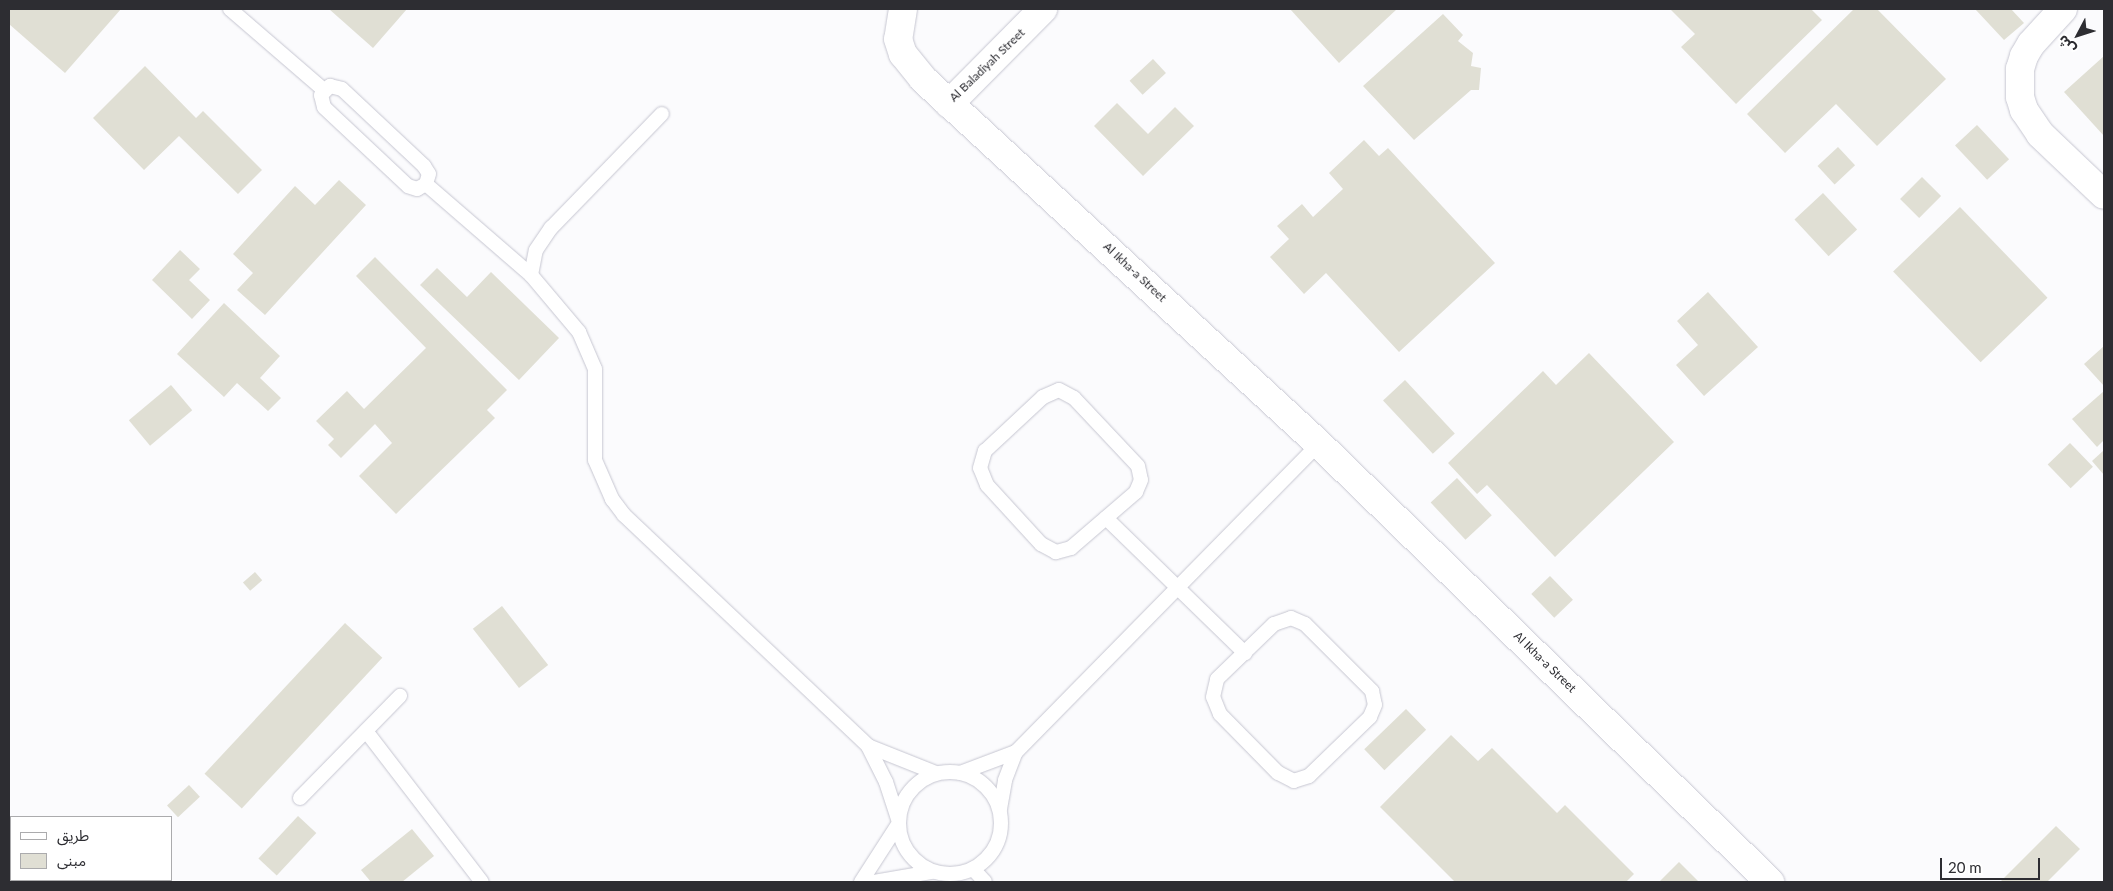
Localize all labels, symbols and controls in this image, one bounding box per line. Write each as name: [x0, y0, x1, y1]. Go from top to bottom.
north arrow: [2053, 10, 2103, 60]
street label: Al Baladiyah Street: [946, 25, 1028, 105]
text: ش: [2053, 32, 2079, 58]
street label: Al Ikha-a Street: [1100, 239, 1170, 305]
street label: Al Ikha-a Street: [1511, 629, 1579, 695]
legend: [10, 816, 172, 881]
text: طريق: [57, 826, 89, 844]
scale bar: [1943, 848, 2043, 880]
text: مبنى: [57, 851, 86, 869]
text: 20 m: [1948, 858, 1982, 876]

